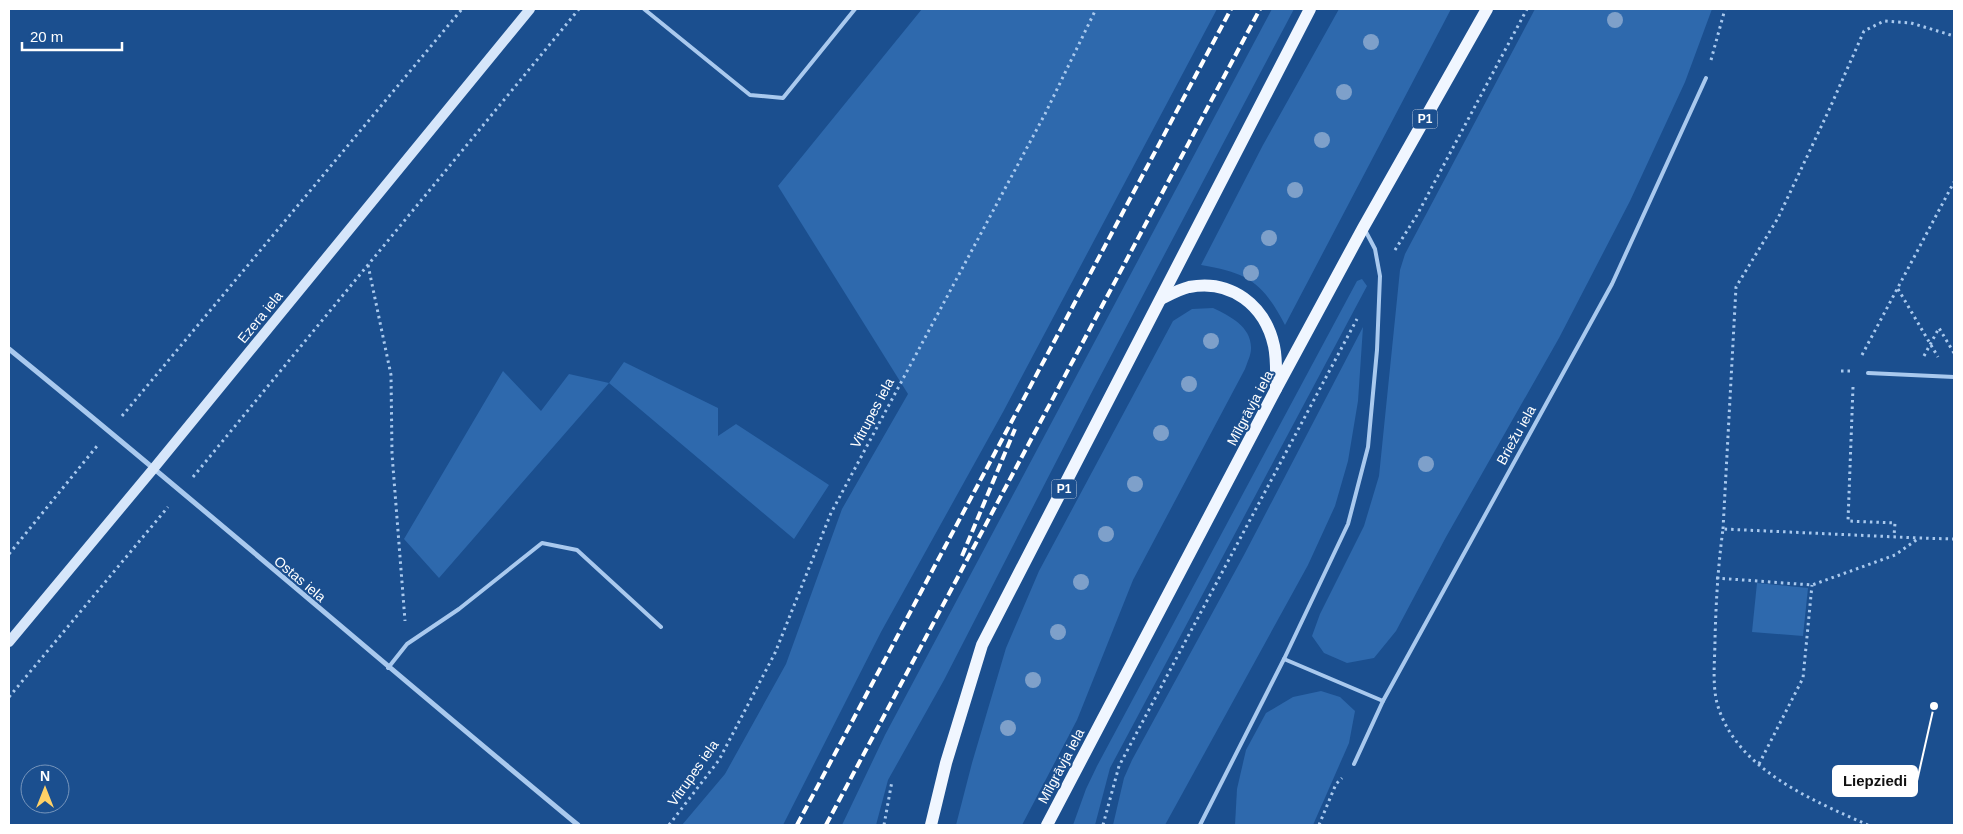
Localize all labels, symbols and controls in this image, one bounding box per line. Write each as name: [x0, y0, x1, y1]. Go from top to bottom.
scale bar: [22, 20, 122, 52]
text: 20 m: [30, 28, 63, 45]
road number: P1: [1412, 110, 1438, 128]
street label: Ezera iela: [234, 288, 286, 346]
street label: Mīlgrāvja iela: [1224, 368, 1277, 448]
street label: Vitrupes iela: [847, 375, 897, 451]
street label: Briežu iela: [1493, 402, 1539, 467]
road number: P1: [1052, 479, 1076, 498]
street label: Ostas iela: [271, 553, 329, 605]
street label: Mīlgrāvja iela: [1035, 726, 1088, 806]
street label: Vitrupes iela: [664, 737, 722, 809]
north arrow: [20, 764, 70, 814]
callout: Liepziedi: [1833, 766, 1917, 796]
text: N: [40, 768, 50, 784]
text: Liepziedi: [1843, 772, 1907, 789]

